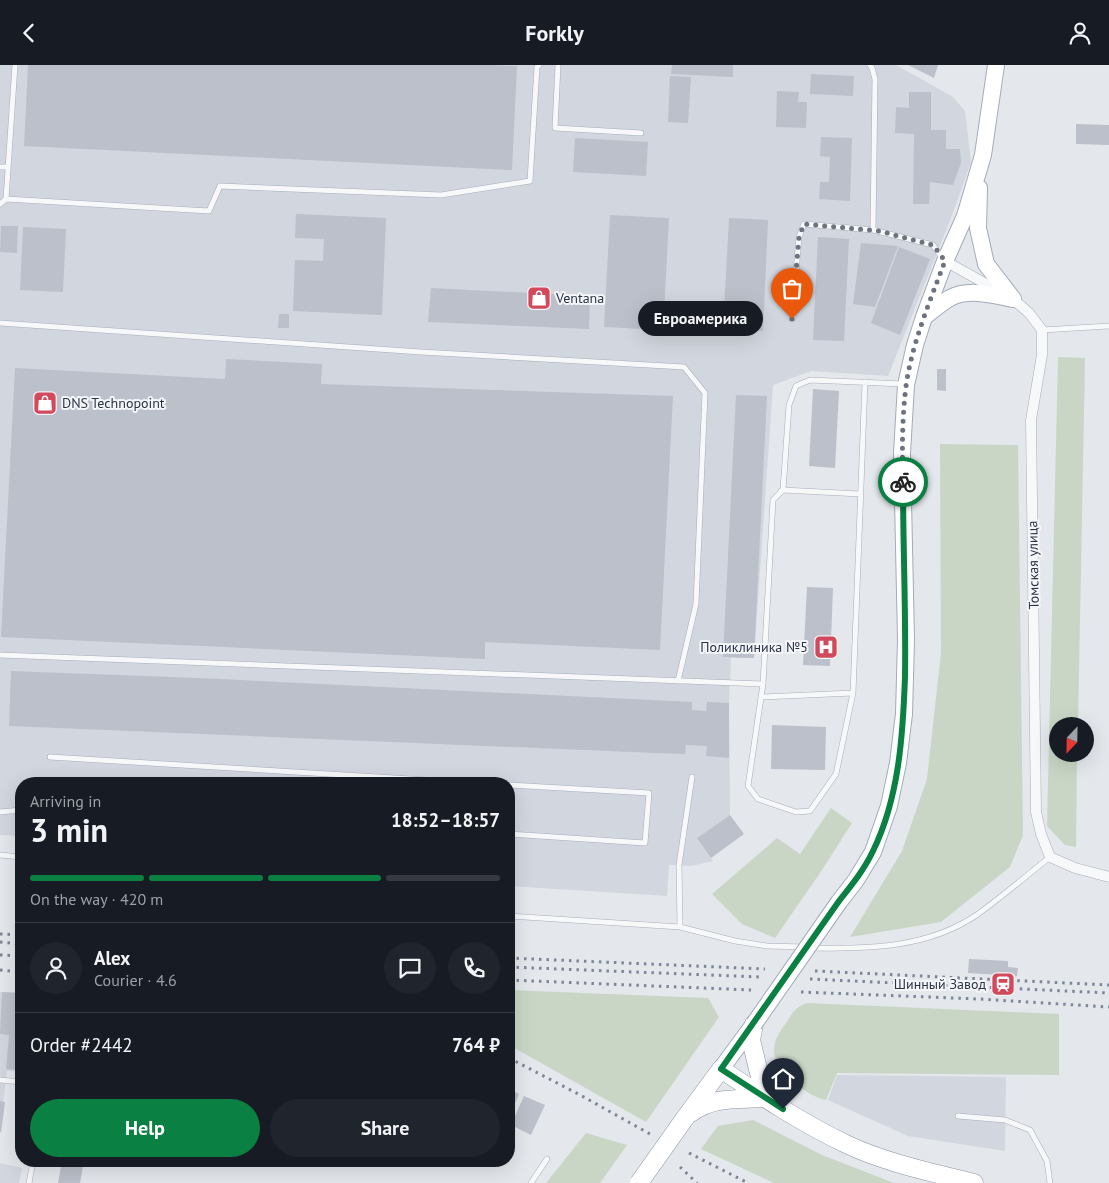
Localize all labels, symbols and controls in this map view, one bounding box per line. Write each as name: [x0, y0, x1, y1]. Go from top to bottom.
icon: back: [15, 19, 43, 47]
text: Forkly: [525, 19, 584, 47]
icon: person: [1066, 19, 1094, 47]
pin: [771, 268, 813, 319]
icon: bag: [778, 275, 806, 303]
shop icon: Ventana: [526, 285, 552, 311]
place label: Ventana: [555, 289, 604, 307]
callout: Евроамерика: [637, 301, 762, 337]
text: Евроамерика: [654, 308, 747, 328]
shop icon: DNS Technopoint: [32, 390, 58, 416]
place label: DNS Technopoint: [62, 394, 165, 412]
courier: [878, 457, 928, 507]
icon: bike: [889, 468, 917, 496]
street label: Томская улица: [1023, 521, 1043, 609]
hospital icon: Поликлиника №5: [813, 634, 839, 660]
place label: Поликлиника №5: [700, 638, 808, 656]
north arrow: [1049, 717, 1094, 763]
map controls: [1049, 717, 1094, 762]
text: Arriving in: [30, 791, 101, 811]
text: 18:52–18:57: [391, 808, 500, 832]
text: 3 min: [30, 809, 108, 851]
text: On the way · 420 m: [30, 889, 163, 909]
button: person: [30, 942, 82, 994]
button: chat: [384, 942, 436, 994]
button: phone: [448, 942, 500, 994]
text: Alex: [94, 946, 130, 970]
text: Courier · 4.6: [94, 970, 177, 990]
station icon: Шинный Завод: [990, 971, 1016, 997]
place label: Шинный Завод: [894, 975, 986, 993]
text: Order #2442: [30, 1033, 133, 1057]
text: 764 ₽: [452, 1033, 500, 1057]
pin: [762, 1058, 804, 1109]
icon: home: [769, 1065, 797, 1093]
button: Help: [30, 1099, 260, 1157]
button: Share: [270, 1099, 500, 1157]

